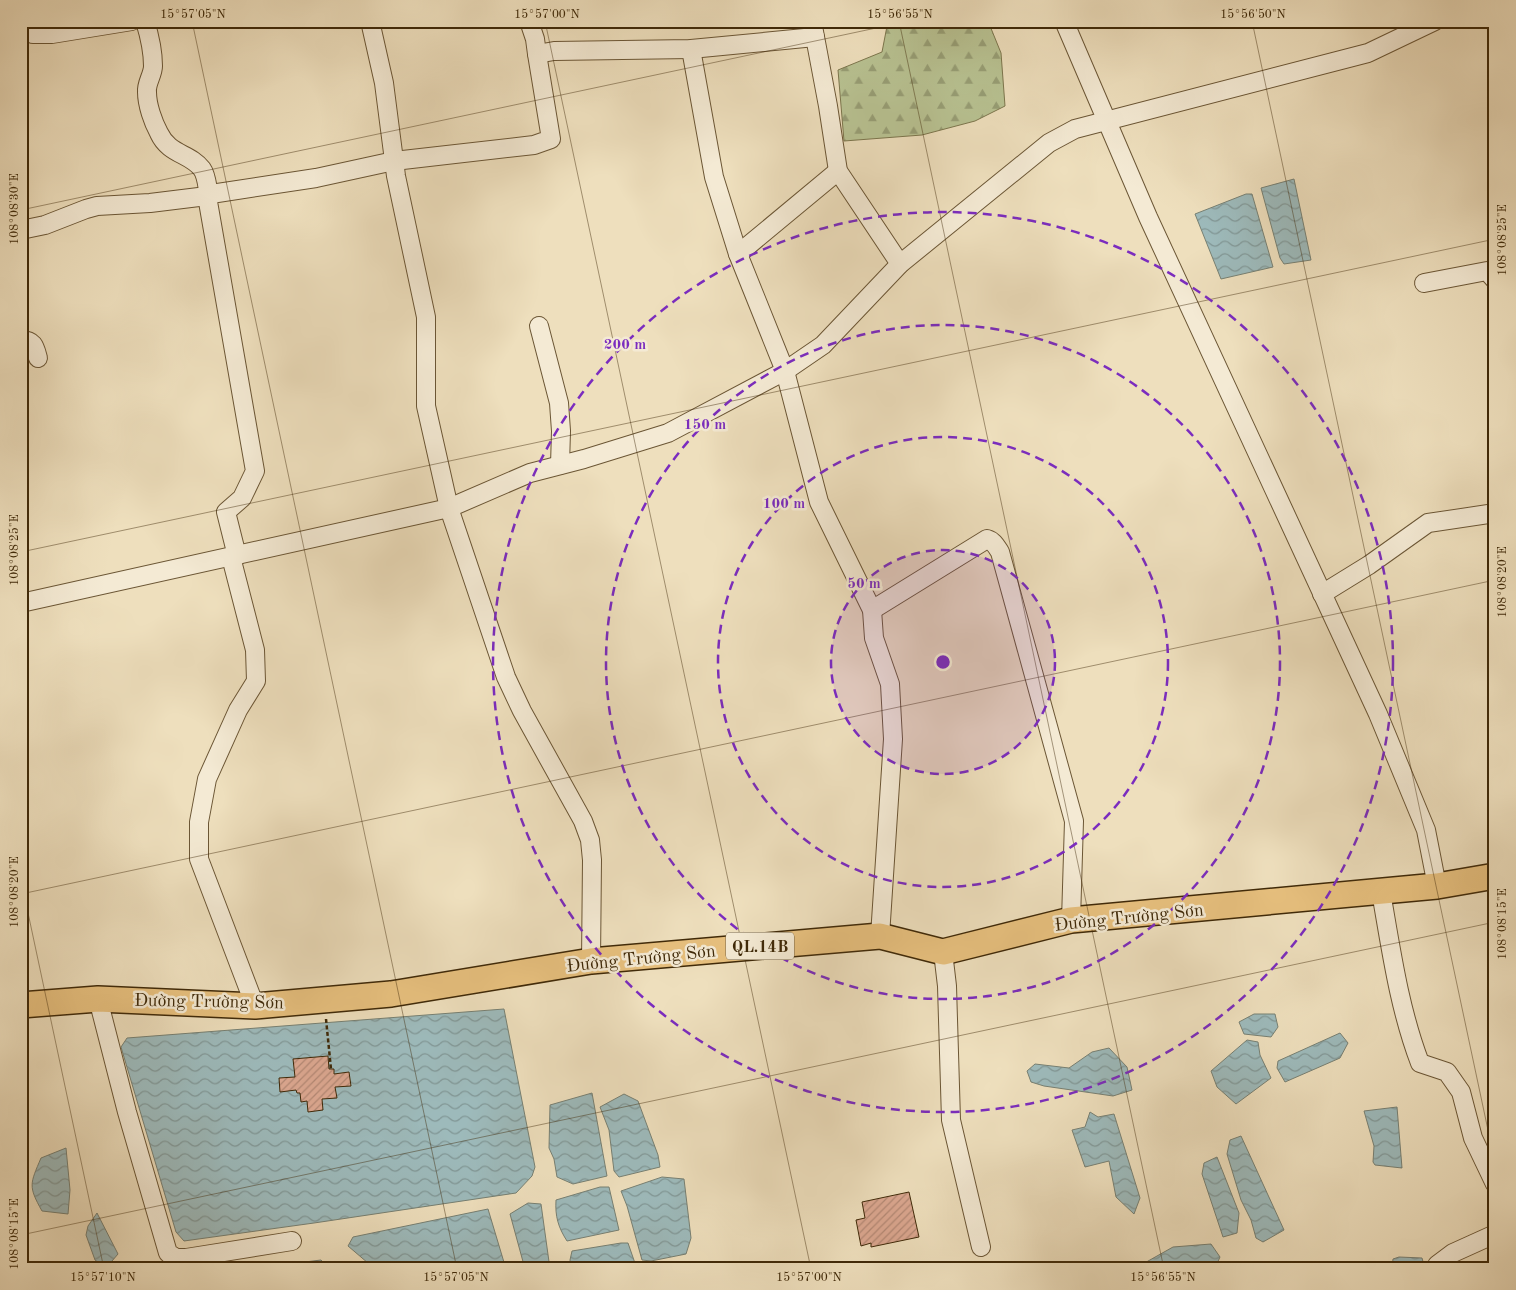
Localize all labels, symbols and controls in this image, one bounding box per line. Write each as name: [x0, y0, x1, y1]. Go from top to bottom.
text: 15°57'05"N: [160, 8, 226, 21]
text: 15°57'00"N: [514, 8, 580, 21]
text: 15°56'55"N: [867, 8, 933, 21]
text: 15°56'50"N: [1220, 8, 1286, 21]
text: 108°08'30"E: [9, 173, 21, 245]
text: 108°08'25"E: [1496, 204, 1509, 276]
text: 200 m: [604, 338, 646, 353]
text: 150 m: [684, 418, 726, 433]
text: 100 m: [763, 497, 805, 512]
text: 108°08'25"E: [8, 514, 21, 586]
text: 108°08'20"E: [1497, 546, 1509, 618]
text: 50 m: [847, 577, 881, 592]
centre of rings: [934, 653, 952, 671]
text: 108°08'20"E: [9, 856, 21, 928]
text: 108°08'15"E: [1496, 888, 1509, 960]
street label: Đường Trường Sơn: [1054, 901, 1205, 935]
road number: QL.14B: [726, 932, 794, 959]
street label: Đường Trường Sơn: [566, 942, 717, 976]
street label: Đường Trường Sơn: [134, 992, 284, 1012]
text: 108°08'15"E: [8, 1198, 21, 1270]
text: 15°57'10"N: [70, 1271, 136, 1284]
text: 15°57'05"N: [423, 1271, 489, 1284]
text: 15°57'00"N: [776, 1271, 842, 1284]
text: 15°56'55"N: [1130, 1271, 1196, 1284]

